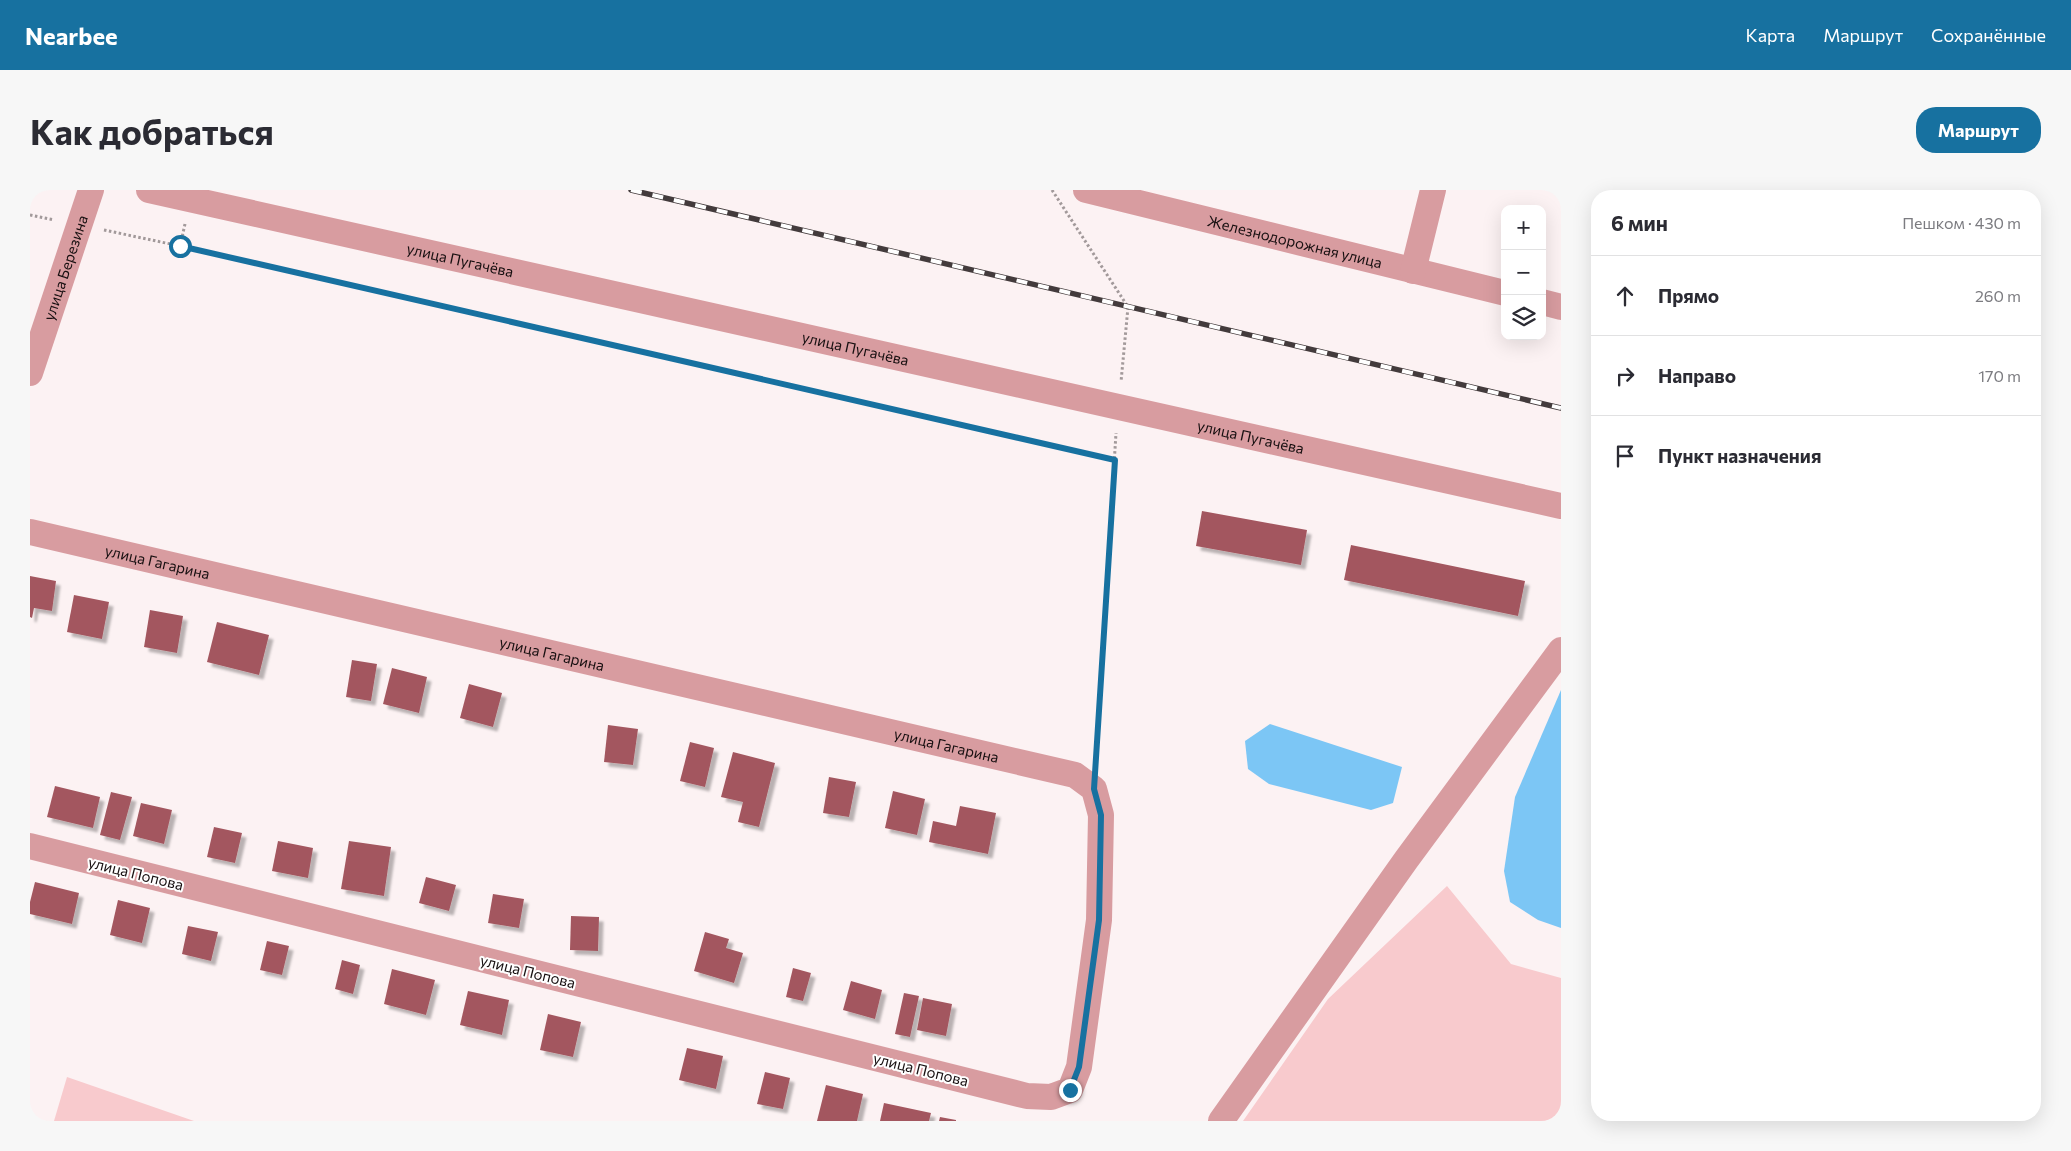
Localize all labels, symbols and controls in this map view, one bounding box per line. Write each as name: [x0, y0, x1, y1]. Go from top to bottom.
text: Nearbee: [25, 21, 118, 50]
text: Карта: [1746, 24, 1795, 46]
text: Маршрут: [1823, 24, 1903, 46]
text: Сохранённые: [1931, 24, 2046, 46]
button: Маршрут: [1916, 107, 2041, 153]
text: Как добраться: [30, 109, 274, 152]
map controls: [1501, 205, 1546, 340]
button: +: [1501, 205, 1546, 250]
text: 6 мин: [1611, 210, 1668, 235]
street label: Железнодорожная улица: [1206, 211, 1384, 271]
street label: улица Березина: [39, 213, 91, 323]
text: Пешком · 430 m: [1902, 213, 2021, 232]
route start: [169, 235, 192, 258]
street label: улица Пугачёва: [405, 239, 515, 280]
button: −: [1501, 250, 1546, 295]
icon: ahead: [1611, 282, 1639, 310]
text: Прямо: [1658, 284, 1719, 307]
text: 260 m: [1975, 286, 2021, 305]
button: layers: [1501, 295, 1546, 340]
street label: улица Пугачёва: [800, 327, 911, 369]
icon: right: [1611, 362, 1639, 390]
text: Направо: [1658, 364, 1736, 387]
text: 170 m: [1978, 366, 2021, 385]
street label: улица Пугачёва: [1196, 416, 1306, 457]
icon: arrive: [1611, 442, 1639, 470]
text: Пункт назначения: [1658, 444, 1821, 467]
street label: улица Гагарина: [103, 541, 212, 583]
street label: улица Гагарина: [498, 633, 606, 674]
street label: улица Гагарина: [892, 724, 1001, 766]
street label: улица Попова: [87, 852, 185, 894]
street label: улица Попова: [479, 950, 577, 992]
street label: улица Попова: [872, 1048, 970, 1090]
route end: [1059, 1079, 1082, 1102]

